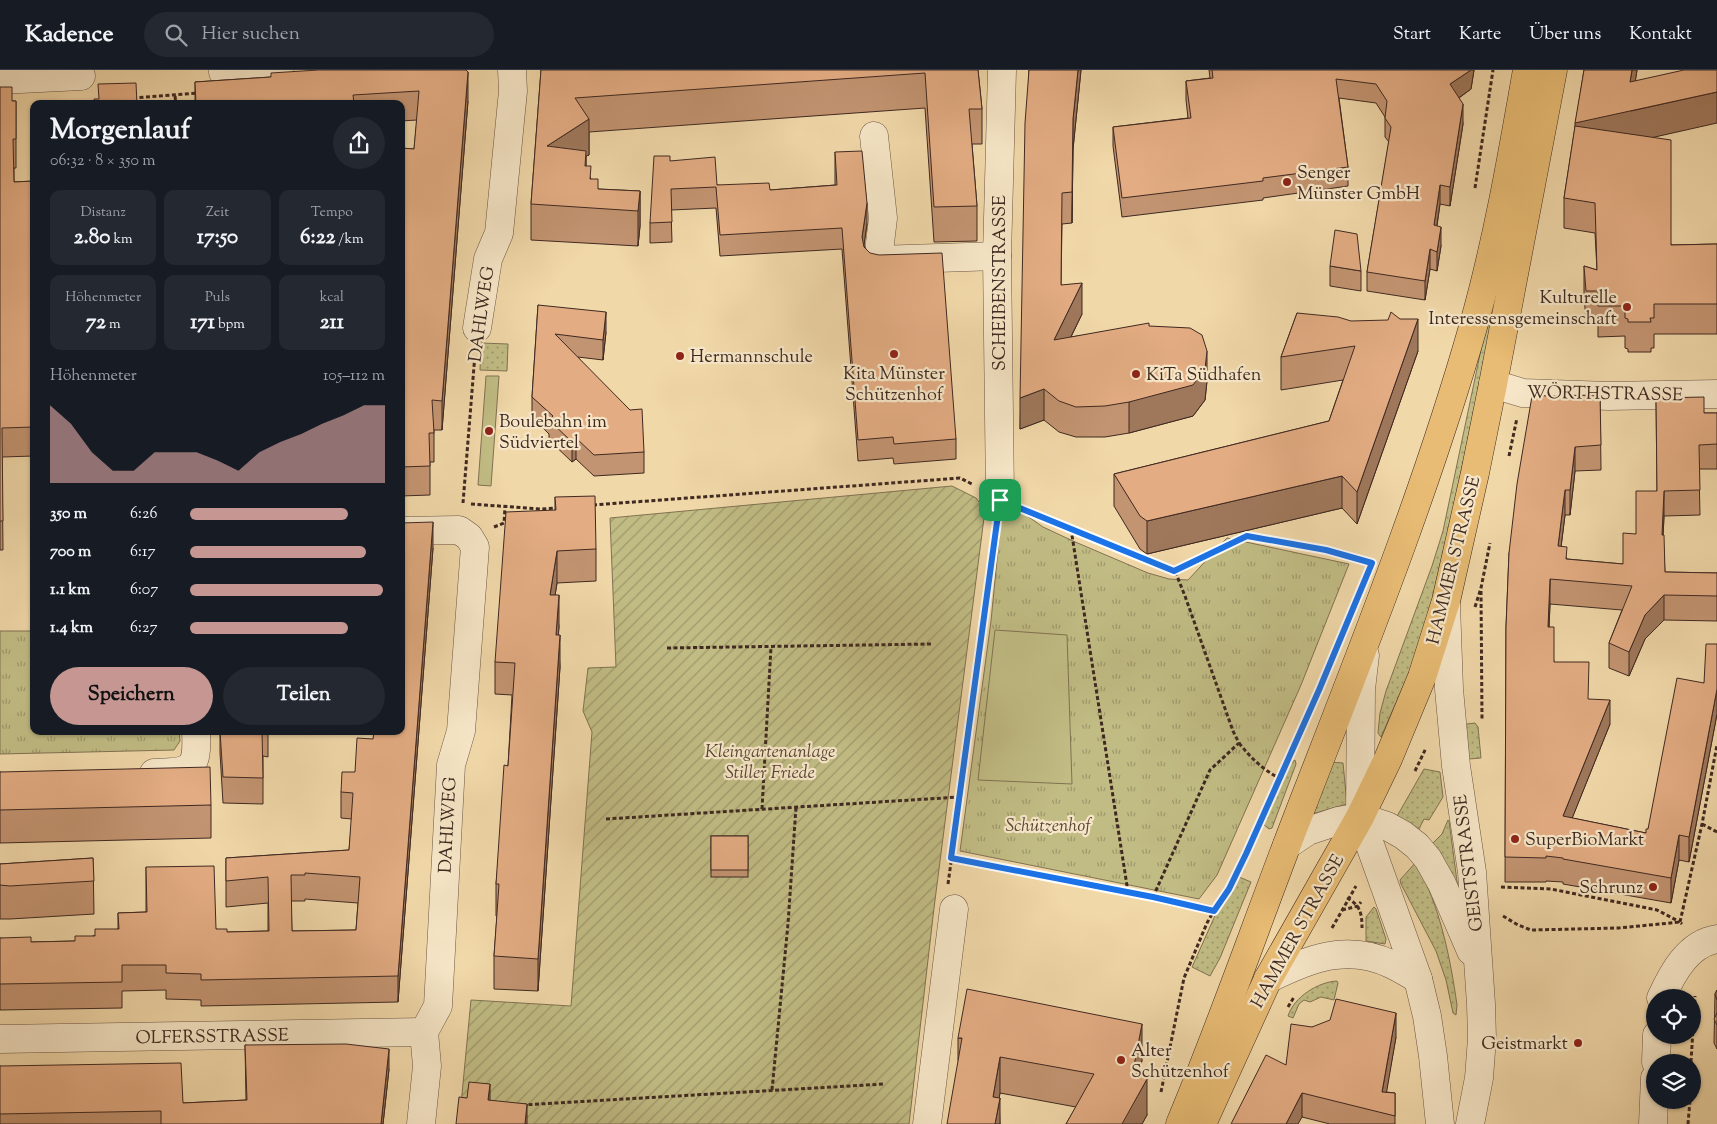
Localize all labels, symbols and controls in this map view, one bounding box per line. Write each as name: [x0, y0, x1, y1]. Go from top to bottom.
search box: [144, 12, 494, 57]
text: Kadence: [25, 18, 114, 52]
icon: search: [162, 21, 190, 49]
text: Hier suchen: [202, 21, 300, 48]
text: Start: [1393, 22, 1431, 48]
text: Karte: [1459, 22, 1501, 48]
text: Über uns: [1529, 22, 1601, 48]
text: Kontakt: [1629, 22, 1692, 48]
text: Morgenlauf: [50, 111, 190, 151]
button: share: [333, 117, 385, 169]
text: 06:32 · 8 × 350 m: [50, 150, 156, 173]
place label: Senger Münster GmbH: [1297, 161, 1420, 208]
marker: Senger Münster GmbH: [1281, 176, 1293, 188]
street label: SCHEIBENSTRASSE: [988, 195, 1014, 371]
text: Distanz: [80, 203, 126, 223]
text: Zeit: [206, 203, 229, 223]
text: Tempo: [311, 203, 353, 223]
text: 2.80: [74, 223, 110, 253]
text: 17:50: [197, 223, 238, 253]
text: 6:22: [300, 223, 335, 253]
text: km: [110, 230, 133, 250]
text: /km: [335, 230, 364, 250]
street label: DAHLWEG: [463, 264, 503, 364]
place label: Kulturelle Interessensgemeinschaft: [1428, 286, 1617, 333]
text: Höhenmeter: [65, 288, 141, 308]
text: Puls: [205, 288, 230, 308]
text: kcal: [320, 288, 344, 308]
marker: Kulturelle Interessensgemeinschaft: [1621, 301, 1633, 313]
text: 72: [86, 308, 106, 338]
text: 171: [190, 308, 215, 338]
text: 211: [320, 308, 344, 338]
text: m: [106, 315, 121, 335]
text: bpm: [215, 315, 245, 335]
place label: Hermannschule: [690, 345, 813, 371]
marker: Kita Münster Schützenhof: [888, 348, 900, 360]
marker: Hermannschule: [674, 350, 686, 362]
place label: Kita Münster Schützenhof: [843, 362, 945, 409]
place label: KiTa Südhafen: [1146, 363, 1262, 389]
text: Höhenmeter: [50, 365, 137, 388]
text: 105–112 m: [323, 365, 385, 388]
marker: KiTa Südhafen: [1130, 368, 1142, 380]
street label: WÖRTHSTRASSE: [1527, 381, 1683, 409]
place label: Boulebahn im Südviertel: [499, 410, 607, 457]
marker: Boulebahn im Südviertel: [483, 425, 495, 437]
street label: HAMMER STRASSE: [1421, 474, 1488, 647]
pin: [979, 479, 1021, 521]
icon: arrive: [986, 486, 1014, 514]
text: 350 m: [50, 503, 87, 526]
text: 6:26: [130, 503, 157, 526]
text: 700 m: [50, 541, 91, 564]
text: 6:17: [130, 541, 155, 564]
text: 1.1 km: [50, 579, 90, 602]
text: 6:07: [130, 579, 158, 602]
text: 1.4 km: [50, 617, 93, 640]
text: 6:27: [130, 617, 157, 640]
button: Speichern: [50, 667, 213, 725]
button: Teilen: [223, 667, 385, 725]
park label: Kleingartenanlage Stiller Friede: [705, 740, 835, 787]
street label: DAHLWEG: [433, 776, 465, 874]
street label: GEISTSTRASSE: [1449, 793, 1491, 933]
park label: Schützenhof: [1005, 814, 1092, 840]
place label: SuperBioMarkt: [1525, 828, 1644, 854]
marker: SuperBioMarkt: [1509, 833, 1521, 845]
street label: HAMMER STRASSE: [1246, 850, 1352, 1014]
place label: Schrunz: [1579, 876, 1643, 902]
marker: Schrunz: [1647, 881, 1659, 893]
map controls: [1646, 989, 1701, 1109]
button: locate: [1646, 989, 1701, 1044]
street label: OLFERSSTRASSE: [135, 1024, 289, 1052]
place label: Geistmarkt: [1481, 1032, 1568, 1058]
marker: Geistmarkt: [1572, 1037, 1584, 1049]
place label: Alter Schützenhof: [1131, 1039, 1230, 1086]
marker: Alter Schützenhof: [1115, 1054, 1127, 1066]
button: layers: [1646, 1054, 1701, 1109]

